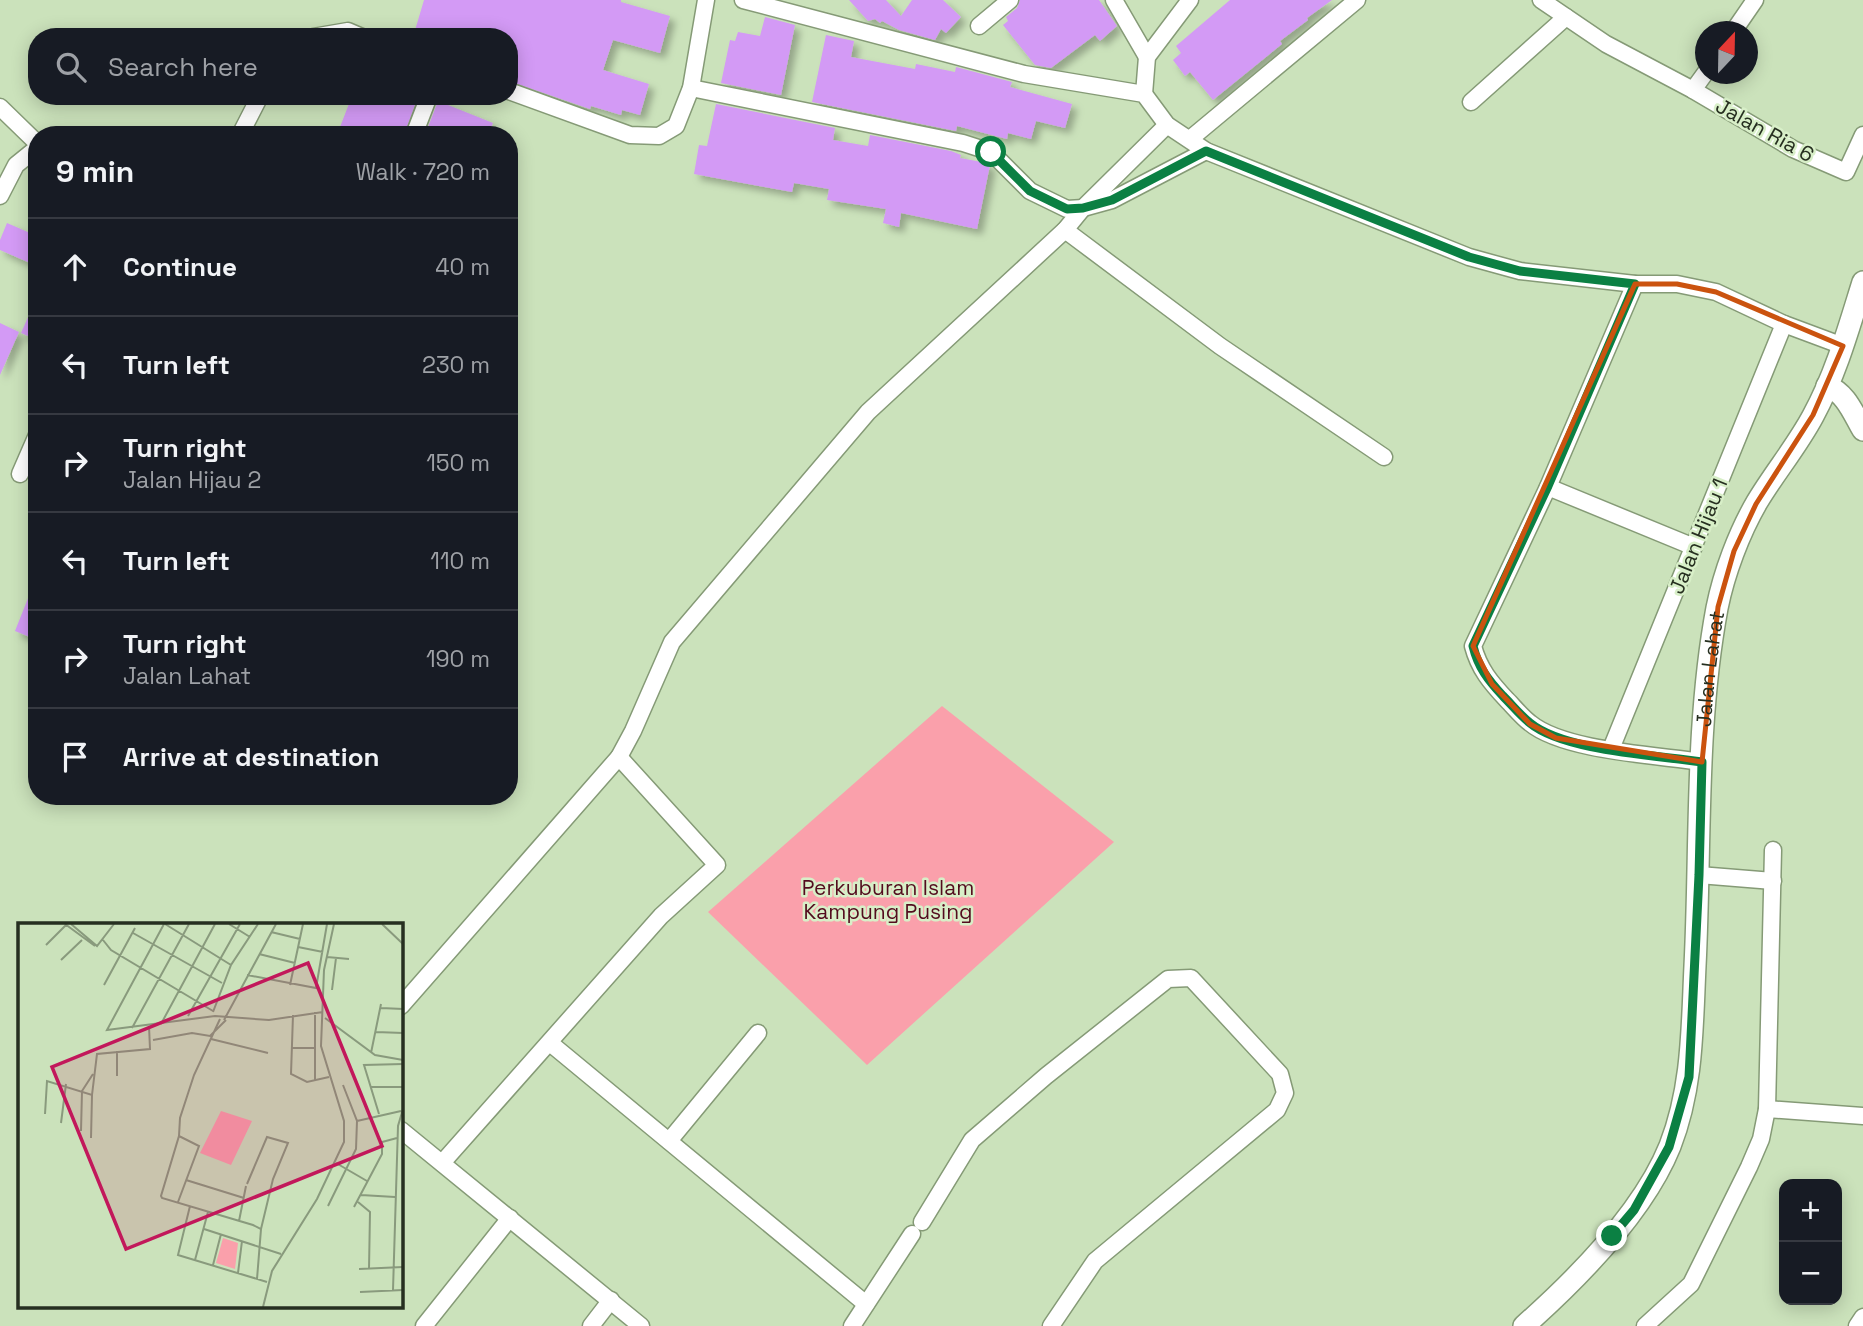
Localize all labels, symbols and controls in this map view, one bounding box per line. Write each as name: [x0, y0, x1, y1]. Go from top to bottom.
north arrow: [1695, 21, 1758, 84]
search box: [28, 28, 518, 105]
icon: search: [52, 48, 90, 86]
text: Search here: [108, 50, 258, 84]
street label: Jalan Ria 6: [1711, 92, 1819, 168]
route start: [975, 136, 1006, 167]
text: 9 min: [56, 152, 134, 191]
text: Walk · 720 m: [356, 157, 490, 187]
icon: ahead: [56, 248, 94, 286]
text: Continue: [123, 250, 237, 284]
text: 40 m: [435, 252, 490, 282]
icon: left: [56, 346, 94, 384]
text: Turn left: [123, 348, 230, 382]
text: 230 m: [422, 350, 490, 380]
text: Turn right: [123, 431, 247, 465]
icon: right: [56, 444, 94, 482]
text: 150 m: [426, 448, 490, 478]
text: Jalan Hijau 2: [123, 465, 261, 495]
street label: Jalan Hijau 1: [1663, 474, 1733, 598]
icon: left: [56, 542, 94, 580]
text: Turn left: [123, 544, 230, 578]
text: 110 m: [430, 546, 490, 576]
street label: Jalan Lahat: [1689, 608, 1730, 728]
text: Turn right: [123, 627, 247, 661]
icon: right: [56, 640, 94, 678]
text: 190 m: [426, 644, 490, 674]
text: Jalan Lahat: [123, 661, 251, 691]
icon: arrive: [56, 738, 94, 776]
text: Arrive at destination: [123, 740, 380, 774]
park label: Perkuburan Islam Kampung Pusing: [802, 874, 974, 925]
inset map: [18, 923, 402, 1308]
map controls: [1779, 1179, 1842, 1305]
button: +: [1779, 1179, 1842, 1242]
route end: [1596, 1220, 1627, 1251]
button: −: [1779, 1242, 1842, 1305]

